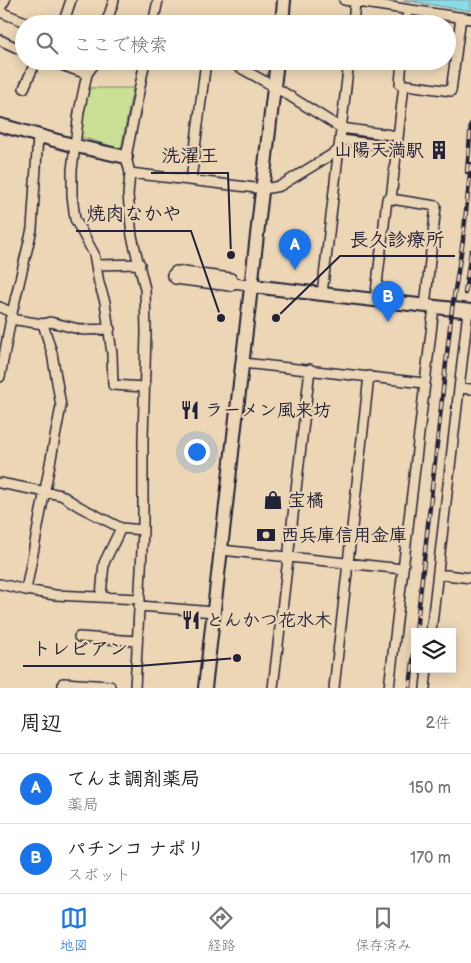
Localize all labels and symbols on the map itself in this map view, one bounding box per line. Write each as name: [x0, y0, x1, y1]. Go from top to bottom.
callout: 洗濯王: [151, 139, 228, 173]
building icon: 山陽天満駅: [428, 139, 450, 161]
place label: 山陽天満駅: [334, 140, 424, 161]
text: 洗濯王: [161, 145, 219, 168]
callout: 焼肉なかや: [76, 197, 191, 231]
text: 焼肉なかや: [86, 203, 182, 226]
callout: 長久診療所: [340, 222, 455, 256]
pin: A: [279, 229, 311, 270]
text: 長久診療所: [349, 229, 445, 252]
pin: B: [372, 281, 404, 322]
restaurant icon: ラーメン風来坊: [179, 399, 201, 421]
place label: ラーメン風来坊: [205, 400, 331, 421]
your location: [184, 439, 210, 465]
shop icon: 宝橘: [262, 489, 284, 511]
place label: 宝橘: [288, 490, 324, 511]
bank icon: 西兵庫信用金庫: [255, 524, 277, 546]
place label: 西兵庫信用金庫: [281, 525, 407, 546]
restaurant icon: とんかつ花水木: [180, 609, 202, 631]
place label: とんかつ花水木: [206, 610, 332, 631]
callout: トレビアン: [23, 632, 138, 666]
text: トレビアン: [32, 638, 128, 661]

